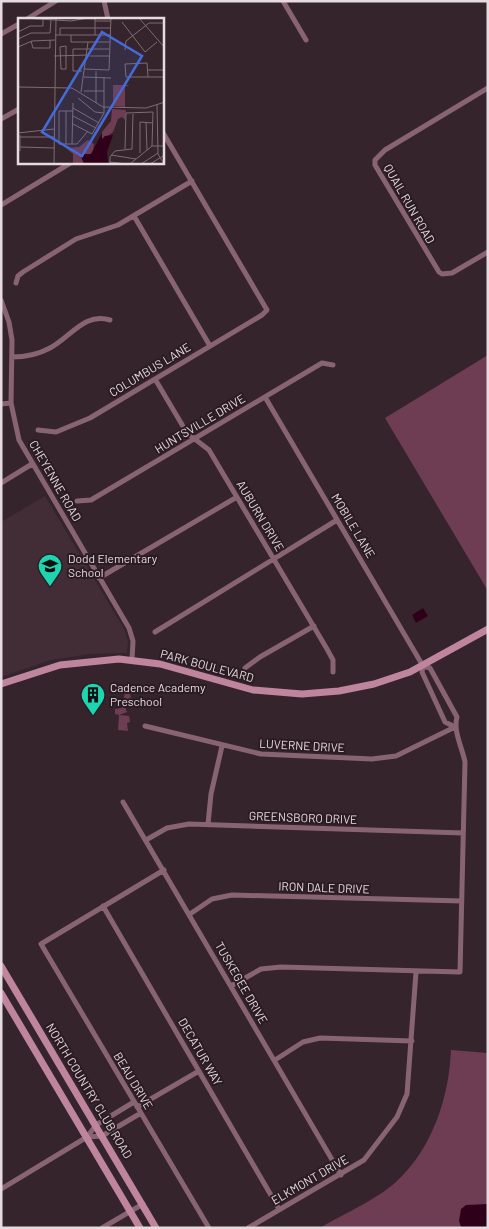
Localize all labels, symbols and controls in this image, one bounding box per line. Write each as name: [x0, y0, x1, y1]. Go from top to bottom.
inset map: [18, 18, 164, 164]
street label: QUAIL RUN ROAD: [381, 161, 438, 246]
street label: COLUMBUS LANE: [106, 339, 193, 399]
street label: HUNTSVILLE DRIVE: [152, 391, 247, 456]
street label: CHEYENNE ROAD: [27, 437, 85, 524]
street label: AUBURN DRIVE: [234, 478, 288, 553]
street label: MOBILE LANE: [329, 491, 379, 560]
place label: Dodd Elementary School: [68, 551, 158, 579]
school or university icon: Dodd Elementary School: [37, 553, 63, 587]
street label: PARK BOULEVARD: [159, 646, 256, 684]
place label: Cadence Academy Preschool: [110, 680, 206, 708]
building icon: Cadence Academy Preschool: [80, 682, 106, 716]
street label: LUVERNE DRIVE: [259, 736, 345, 754]
street label: GREENSBORO DRIVE: [249, 808, 358, 826]
street label: IRON DALE DRIVE: [278, 878, 370, 896]
street label: TUSKEGEE DRIVE: [213, 939, 271, 1026]
street label: DECATUR WAY: [176, 1015, 226, 1088]
street label: NORTH COUNTRY CLUB ROAD: [44, 1020, 136, 1161]
street label: BEAU DRIVE: [111, 1049, 156, 1112]
street label: ELKMONT DRIVE: [268, 1151, 351, 1207]

